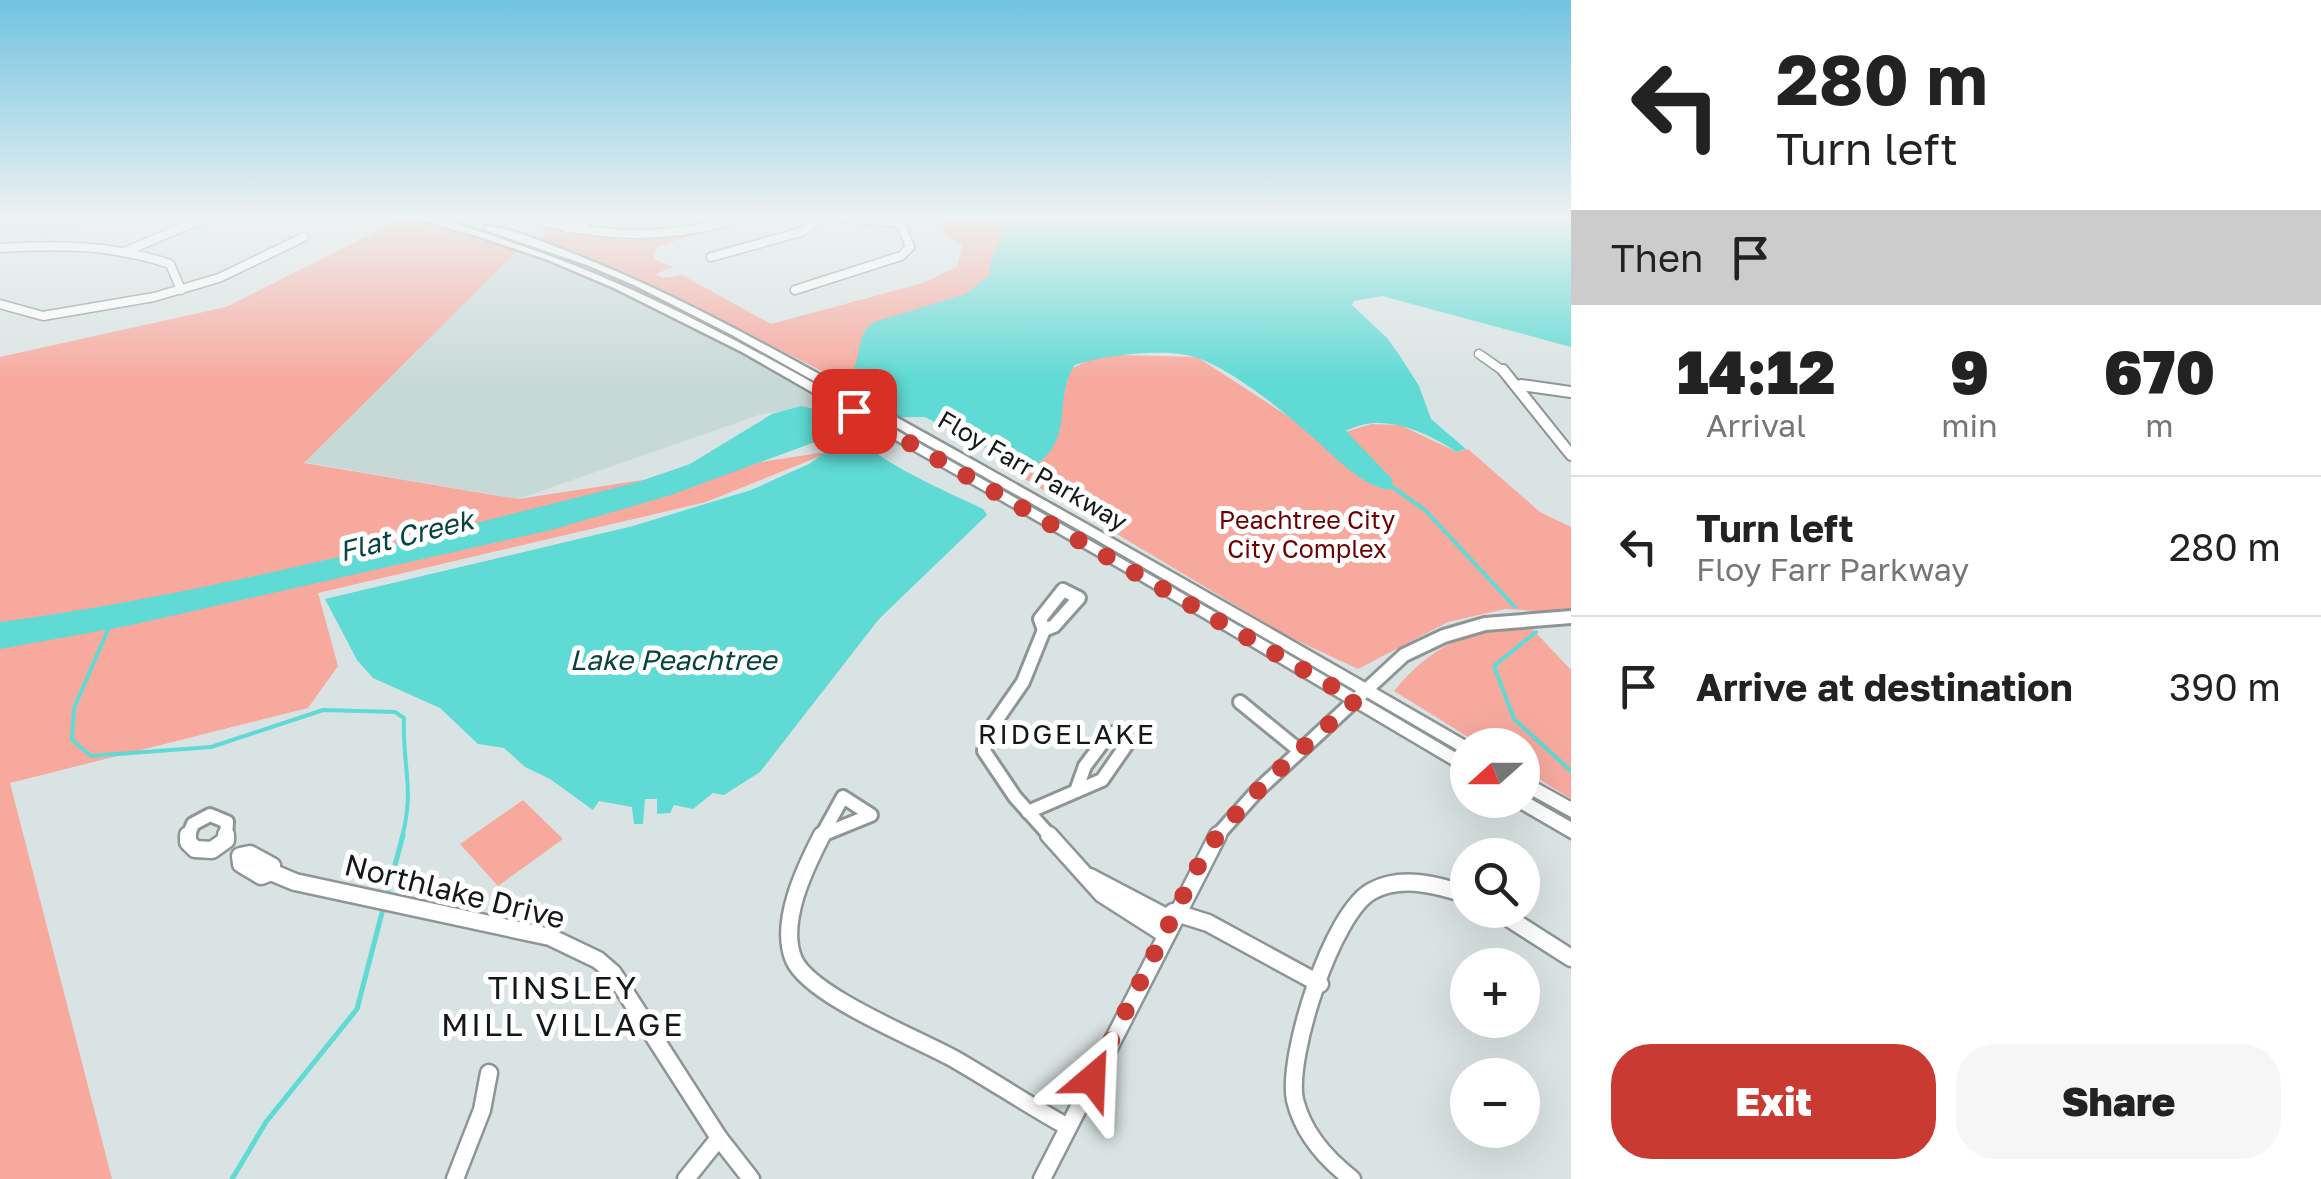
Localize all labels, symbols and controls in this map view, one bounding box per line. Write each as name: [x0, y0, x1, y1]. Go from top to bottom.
text: 280 m: [1776, 36, 1988, 120]
icon: left: [1611, 40, 1741, 170]
text: Turn left: [1776, 121, 1958, 175]
icon: arrive: [1723, 230, 1778, 285]
text: Then: [1611, 235, 1703, 280]
text: 14:12: [1677, 335, 1835, 407]
text: 9: [1950, 335, 1989, 407]
text: 670: [2104, 335, 2215, 407]
pin: [812, 369, 897, 454]
icon: arrive: [827, 384, 882, 439]
street label: Floy Farr Parkway: [933, 403, 1133, 537]
text: Arrival: [1706, 406, 1806, 444]
text: min: [1941, 406, 1998, 444]
text: m: [2145, 406, 2174, 444]
water label: Flat Creek: [335, 502, 480, 568]
park label: Peachtree City City Complex: [1219, 504, 1395, 564]
text: Turn left: [1696, 505, 1854, 550]
icon: left: [1611, 519, 1666, 574]
text: 280 m: [2169, 524, 2281, 569]
text: Floy Farr Parkway: [1696, 550, 1969, 588]
water label: Lake Peachtree: [569, 643, 778, 676]
icon: arrive: [1611, 659, 1666, 714]
text: Arrive at destination: [1696, 664, 2073, 709]
text: 390 m: [2169, 664, 2281, 709]
district label: RIDGELAKE: [978, 717, 1156, 750]
north arrow: [1450, 728, 1540, 818]
map controls: [1450, 728, 1540, 1148]
button: search: [1450, 838, 1540, 928]
street label: Northlake Drive: [341, 846, 569, 936]
button: +: [1450, 948, 1540, 1038]
district label: TINSLEY MILL VILLAGE: [441, 968, 685, 1043]
position arrow: [1040, 1027, 1144, 1131]
button: Exit: [1611, 1044, 1936, 1159]
button: Share: [1956, 1044, 2281, 1159]
button: −: [1450, 1058, 1540, 1148]

